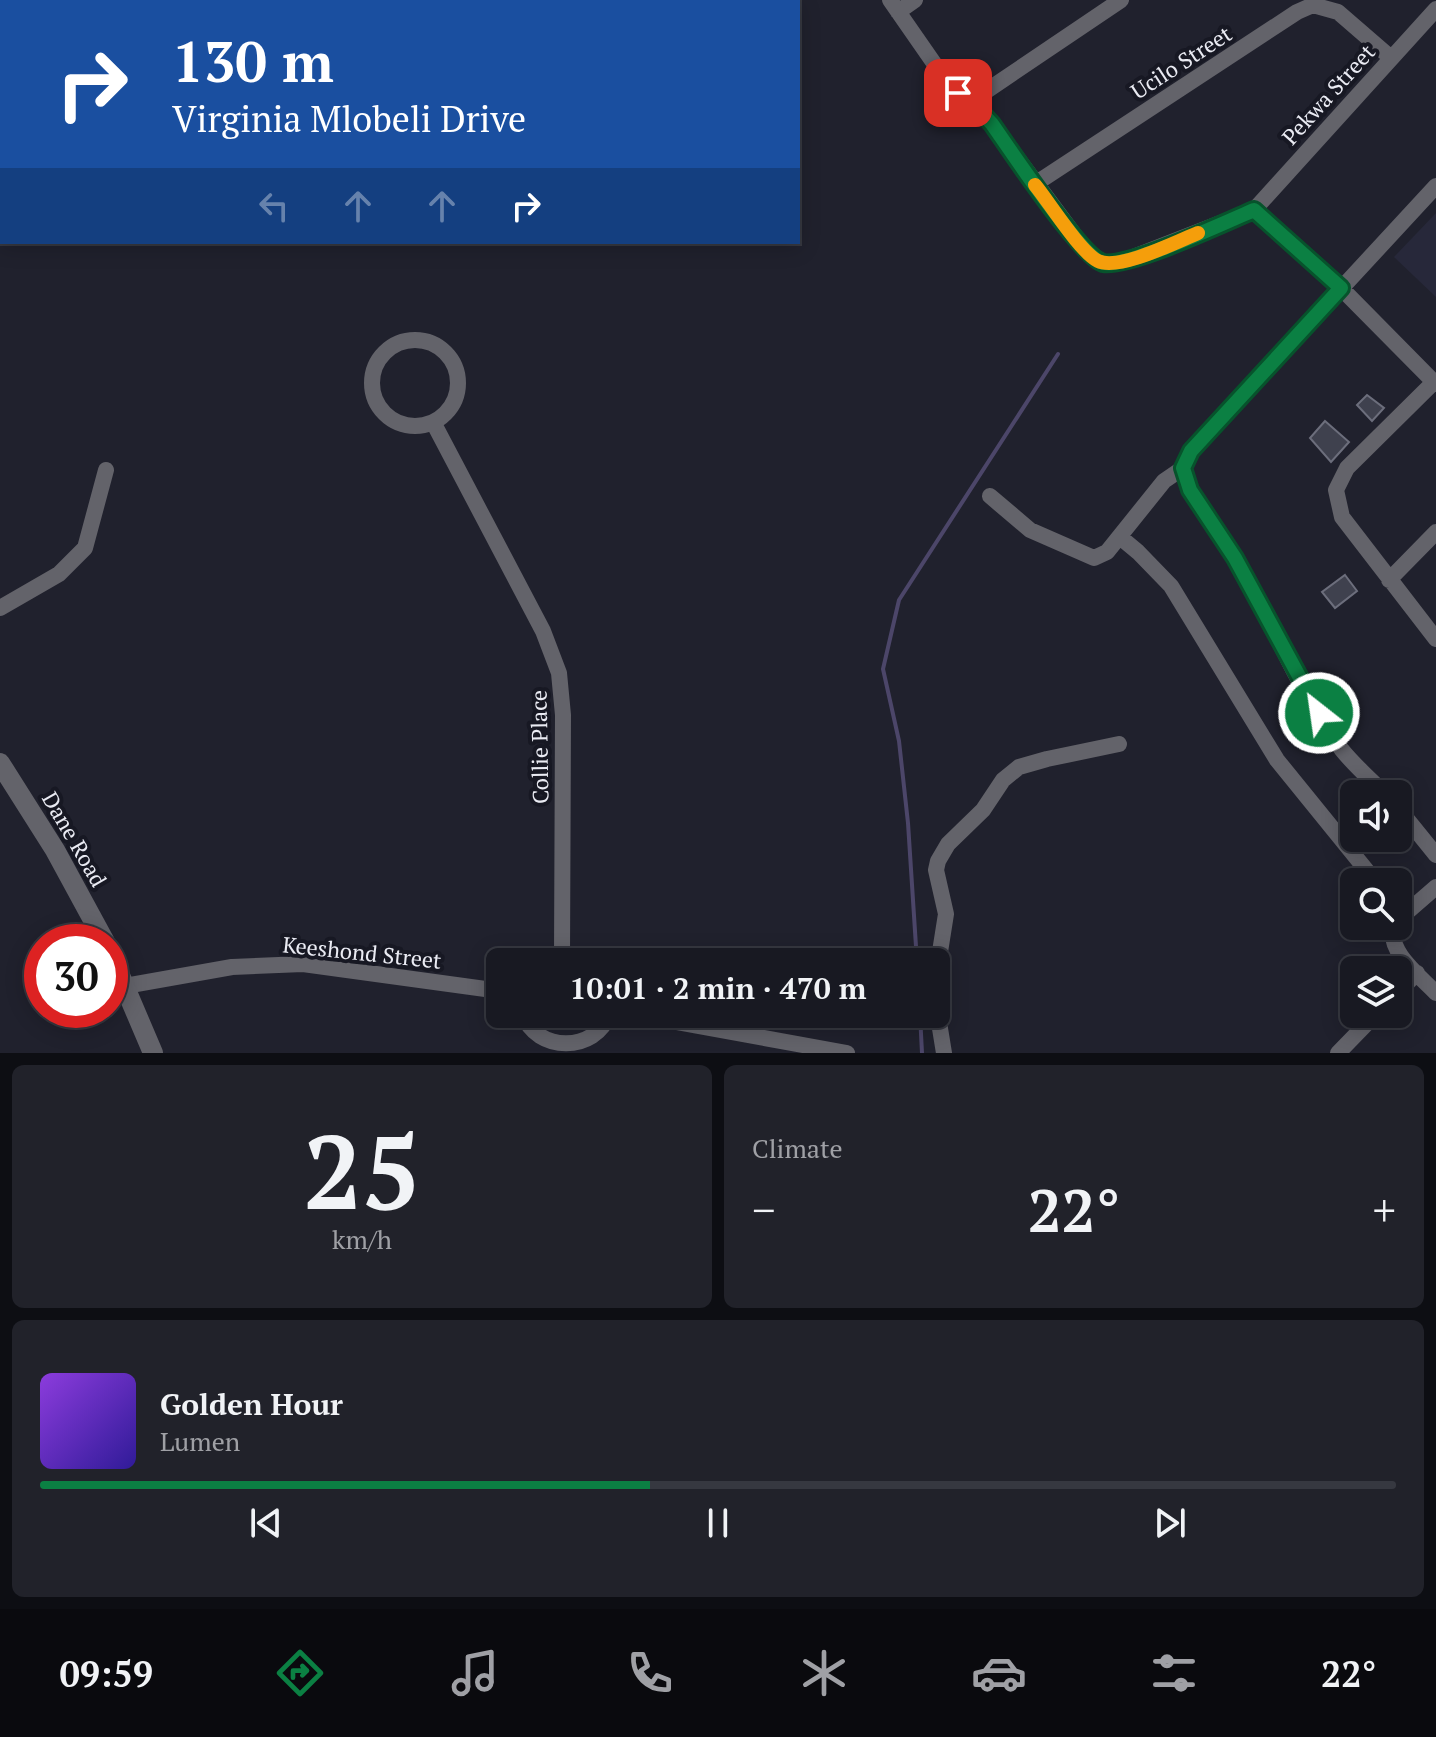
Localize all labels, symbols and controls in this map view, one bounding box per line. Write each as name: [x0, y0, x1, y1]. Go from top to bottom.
street label: Ucilo Street: [1125, 19, 1237, 105]
text: 130 m: [172, 24, 334, 98]
icon: right: [40, 32, 144, 136]
street label: Pekwa Street: [1275, 37, 1381, 151]
pin: [924, 59, 992, 127]
icon: arrive: [936, 71, 980, 115]
text: Virginia Mlobeli Drive: [172, 95, 526, 142]
icon: left: [252, 184, 296, 228]
icon: ahead: [336, 184, 380, 228]
icon: ahead: [420, 184, 464, 228]
icon: right: [504, 184, 548, 228]
position arrow: [1277, 671, 1361, 755]
street label: Collie Place: [524, 690, 554, 804]
map controls: [1340, 780, 1412, 1028]
button: sound: [1340, 780, 1412, 852]
street label: Dane Road: [36, 786, 114, 892]
button: search: [1340, 868, 1412, 940]
speed limit sign: 30: [24, 924, 128, 1028]
street label: Keeshond Street: [281, 929, 443, 975]
button: layers: [1340, 956, 1412, 1028]
text: 10:01 · 2 min · 470 m: [570, 968, 866, 1008]
text: 25: [303, 1101, 421, 1239]
text: Climate: [752, 1131, 843, 1165]
text: 22°: [1028, 1170, 1120, 1249]
text: −: [752, 1180, 775, 1239]
text: +: [1373, 1180, 1396, 1239]
text: km/h: [332, 1222, 392, 1256]
text: Golden Hour: [160, 1384, 343, 1424]
text: Lumen: [160, 1424, 240, 1458]
icon: previous: [244, 1501, 288, 1545]
icon: pause: [696, 1501, 740, 1545]
icon: next: [1148, 1501, 1192, 1545]
icon: directions: [272, 1645, 328, 1701]
icon: music: [447, 1645, 503, 1701]
icon: phone: [622, 1645, 678, 1701]
icon: climate: [796, 1645, 852, 1701]
icon: car: [971, 1645, 1027, 1701]
icon: filters: [1146, 1645, 1202, 1701]
text: 09:59: [59, 1650, 153, 1697]
text: 22°: [1321, 1650, 1376, 1697]

